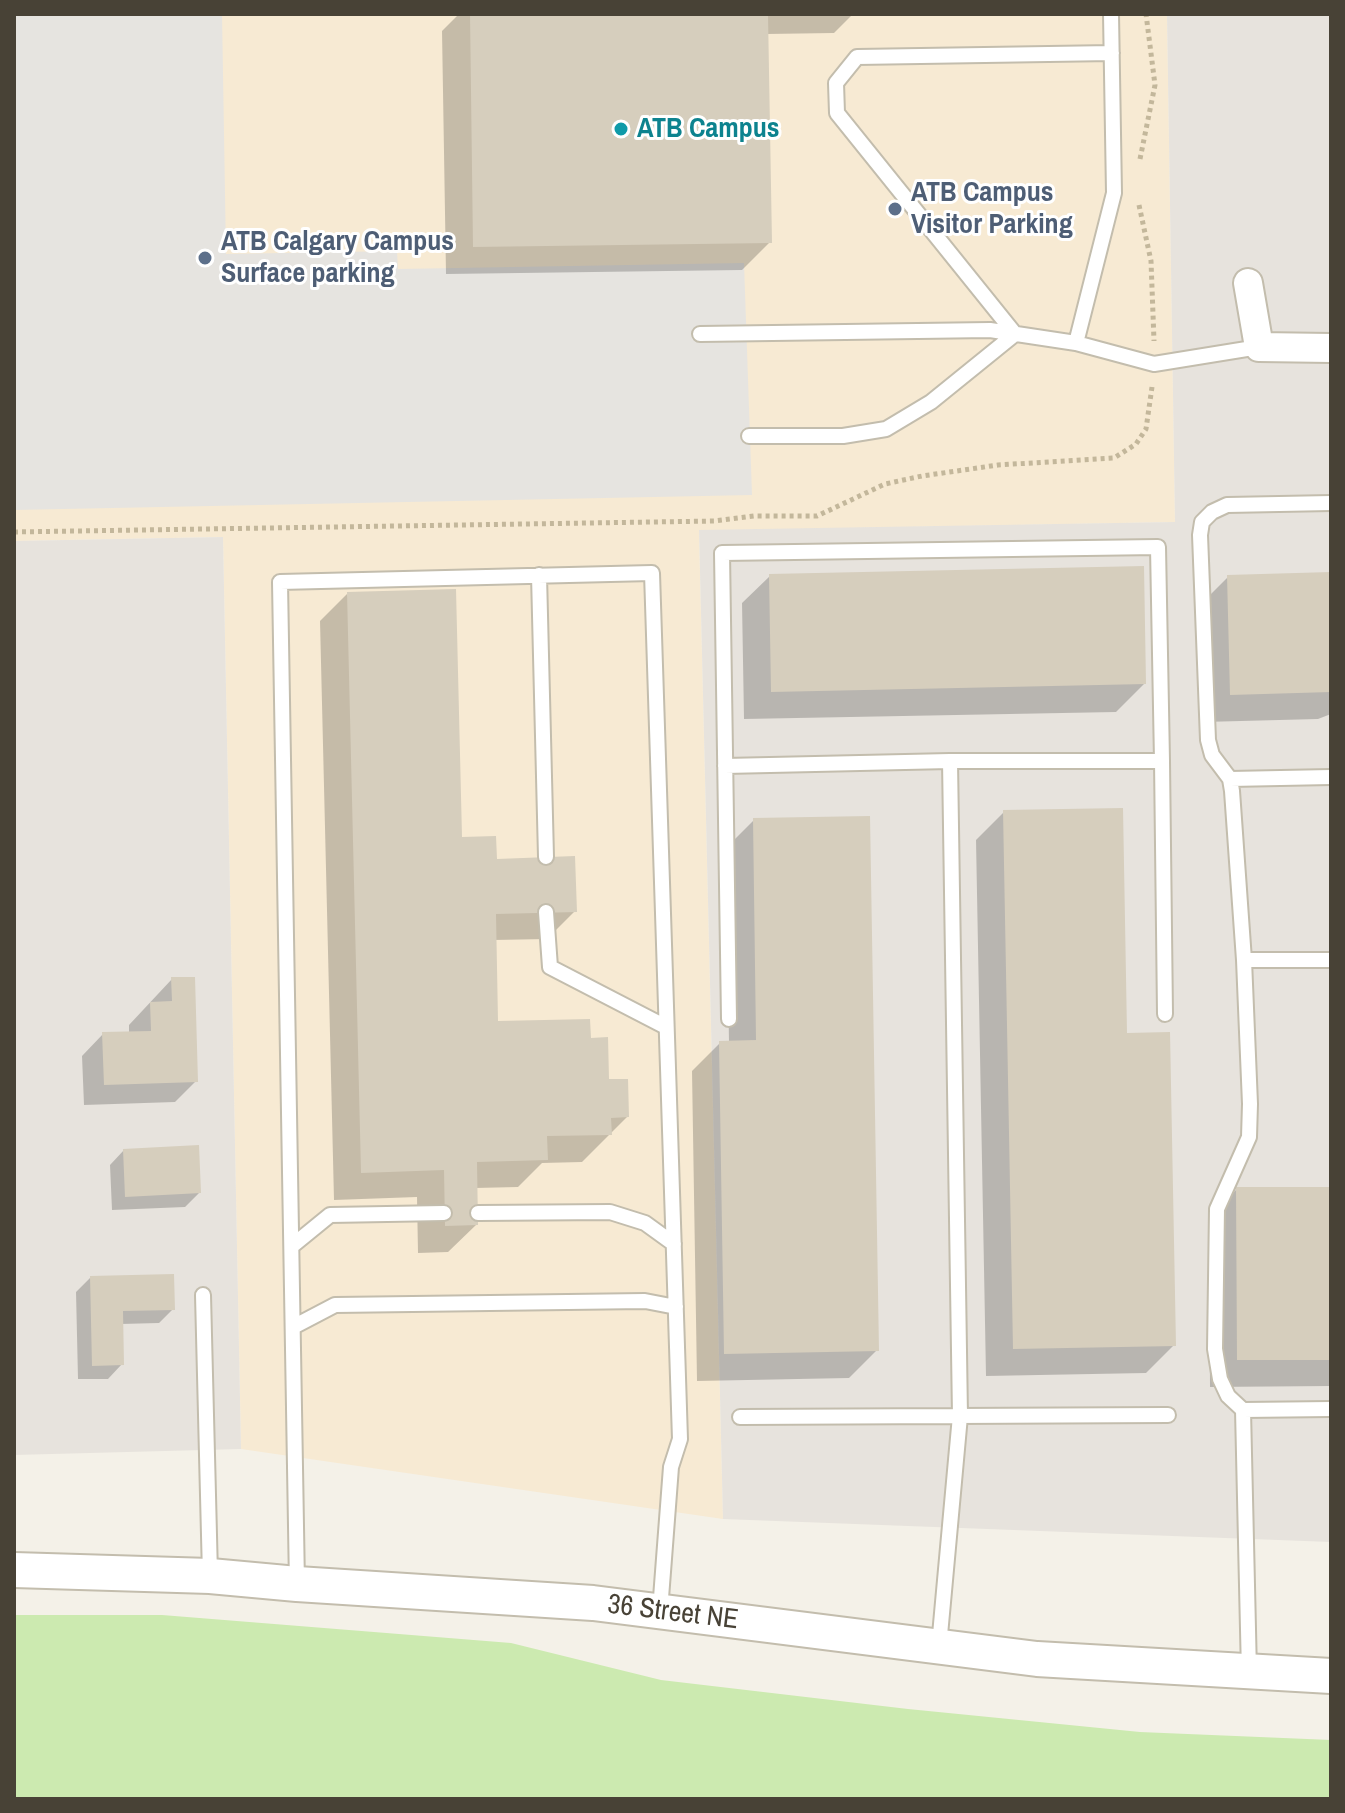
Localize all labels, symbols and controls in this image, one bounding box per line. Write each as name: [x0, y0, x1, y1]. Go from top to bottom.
place label: ATB Campus: [637, 112, 779, 146]
marker: ATB Campus: [612, 120, 630, 138]
place label: ATB Campus Visitor Parking: [911, 176, 1073, 242]
marker: ATB Campus Visitor Parking: [886, 200, 904, 218]
place label: ATB Calgary Campus Surface parking: [221, 225, 454, 291]
marker: ATB Calgary Campus Surface parking: [196, 249, 214, 267]
street label: 36 Street NE: [606, 1588, 740, 1638]

